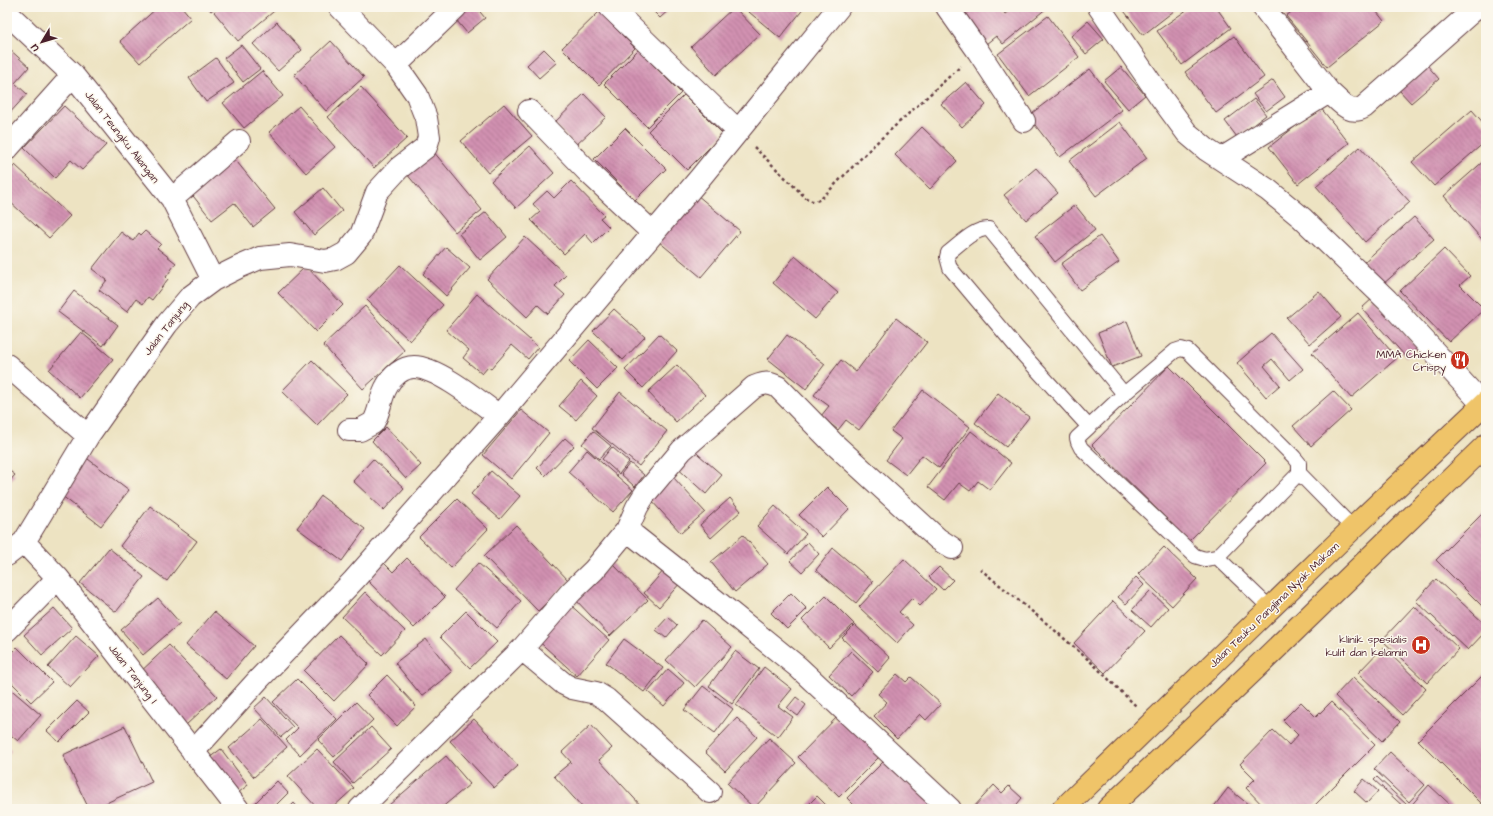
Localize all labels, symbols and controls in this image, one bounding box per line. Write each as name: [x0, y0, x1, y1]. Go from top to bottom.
north arrow: [22, 22, 62, 62]
text: U: [27, 41, 43, 56]
street label: Jalan Teungku Aliangan: [80, 88, 163, 187]
street label: Jalan Tanjung: [140, 297, 193, 359]
place label: MMA Chicken Crispy: [1376, 347, 1446, 376]
restaurant icon: MMA Chicken Crispy: [1449, 349, 1471, 371]
street label: Jalan Teuku Panglima Nyak Makam: [1206, 539, 1343, 672]
place label: klinik spesialis kulit dan kelamin: [1326, 632, 1407, 660]
hospital icon: klinik spesialis kulit dan kelamin: [1410, 634, 1432, 656]
street label: Jalan Tanjung I: [104, 641, 161, 708]

